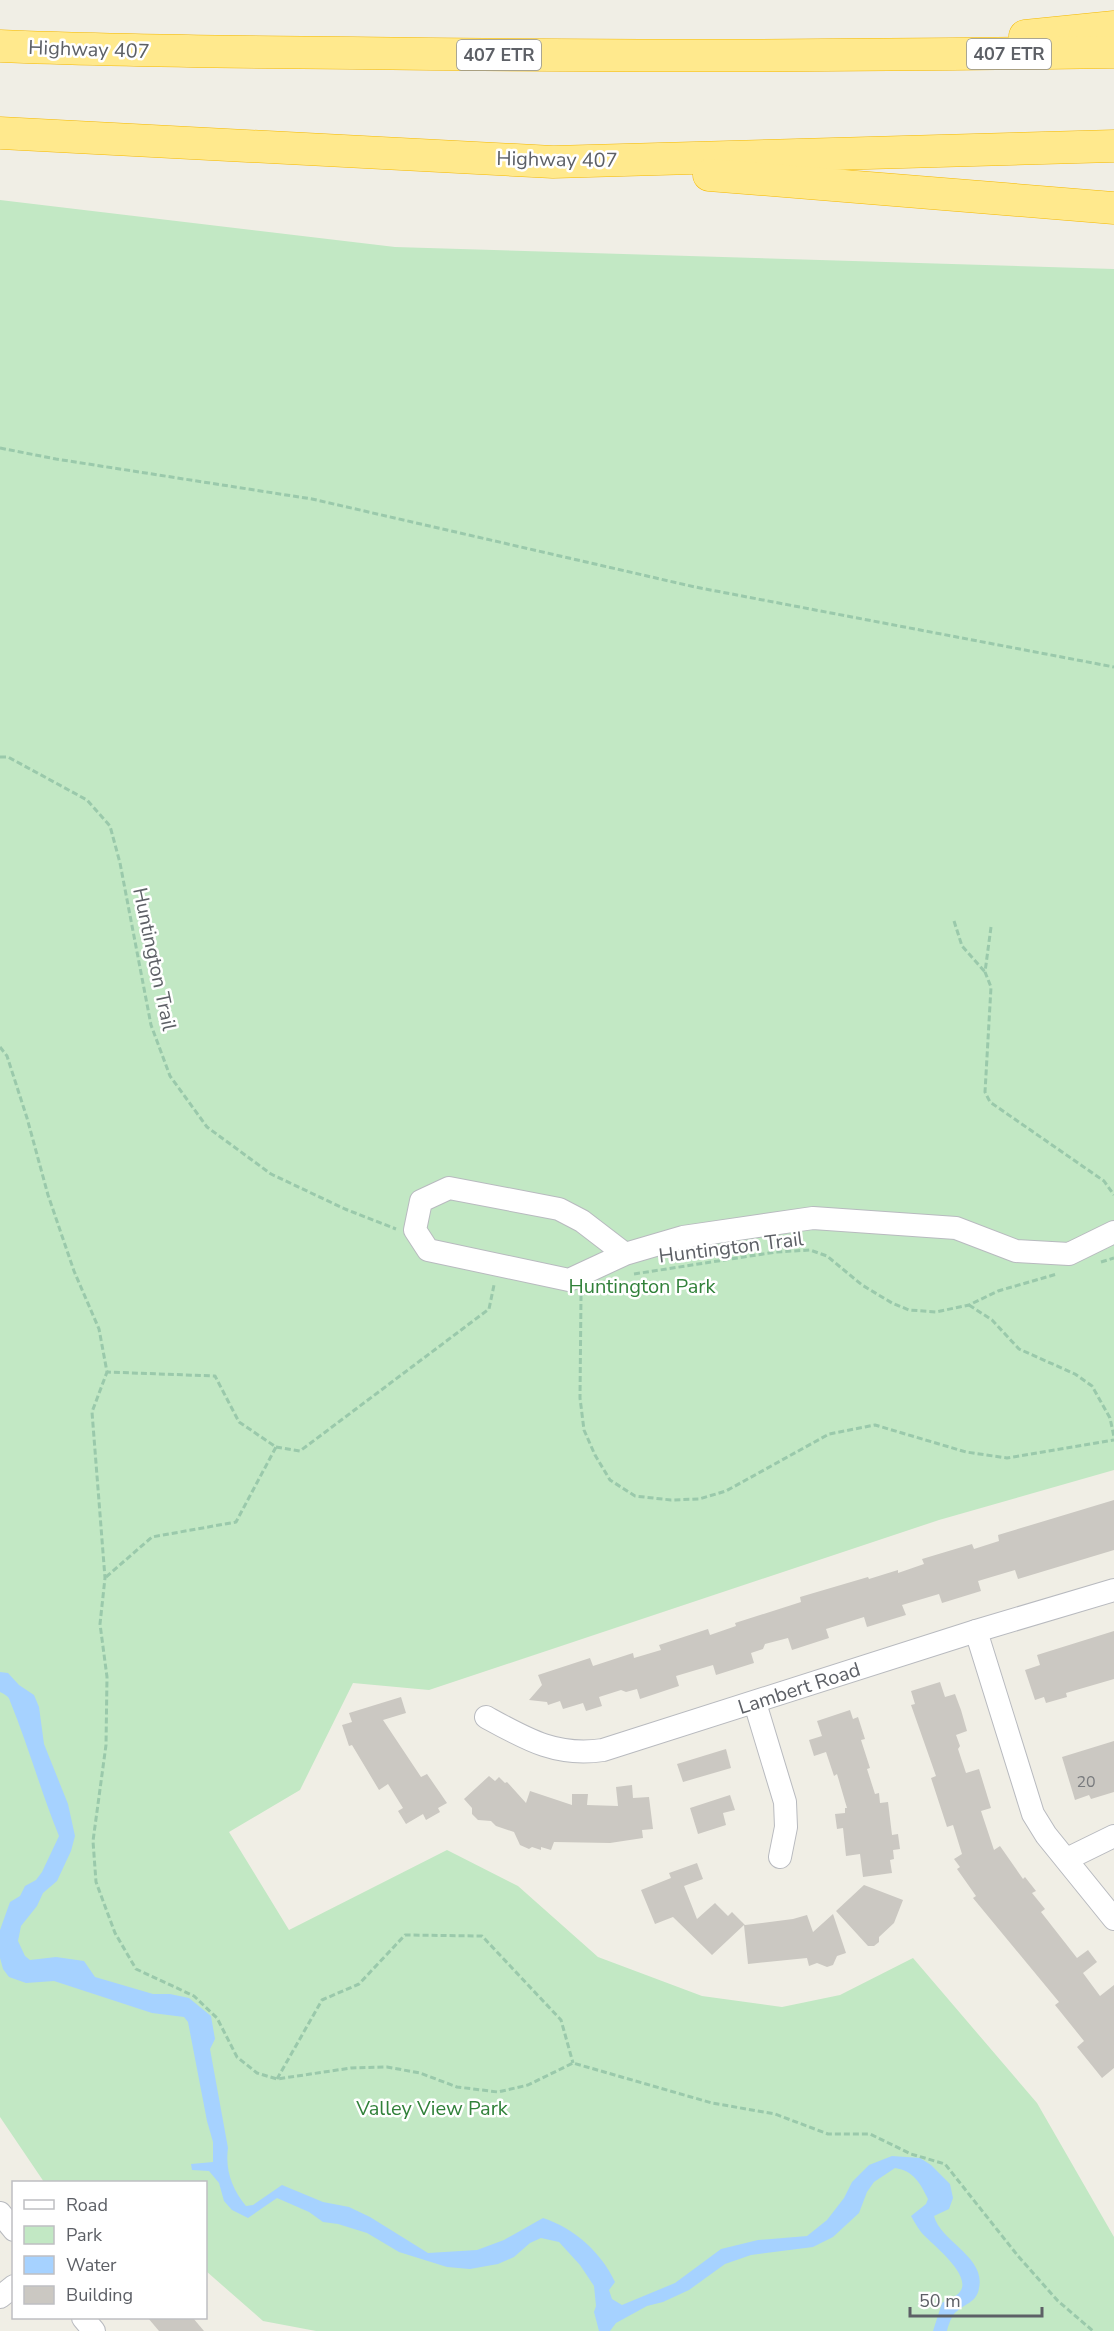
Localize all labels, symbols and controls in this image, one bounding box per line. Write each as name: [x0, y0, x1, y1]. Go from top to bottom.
street label: Highway 407: [28, 34, 150, 65]
road number: 407 ETR: [967, 39, 1051, 69]
road number: 407 ETR: [457, 40, 541, 70]
street label: Highway 407: [496, 145, 618, 174]
street label: Huntington Trail: [126, 885, 183, 1033]
street label: Huntington Trail: [657, 1225, 805, 1270]
park label: Huntington Park: [569, 1273, 716, 1300]
street label: Lambert Road: [734, 1656, 864, 1721]
house number: 20: [1076, 1771, 1096, 1793]
park label: Valley View Park: [355, 2095, 509, 2122]
legend: [12, 2181, 207, 2319]
text: Road: [66, 2193, 108, 2217]
text: Park: [66, 2223, 103, 2247]
text: Water: [66, 2253, 117, 2277]
scale bar: [910, 2280, 1042, 2318]
text: Building: [66, 2283, 133, 2307]
text: 50 m: [919, 2289, 961, 2313]

